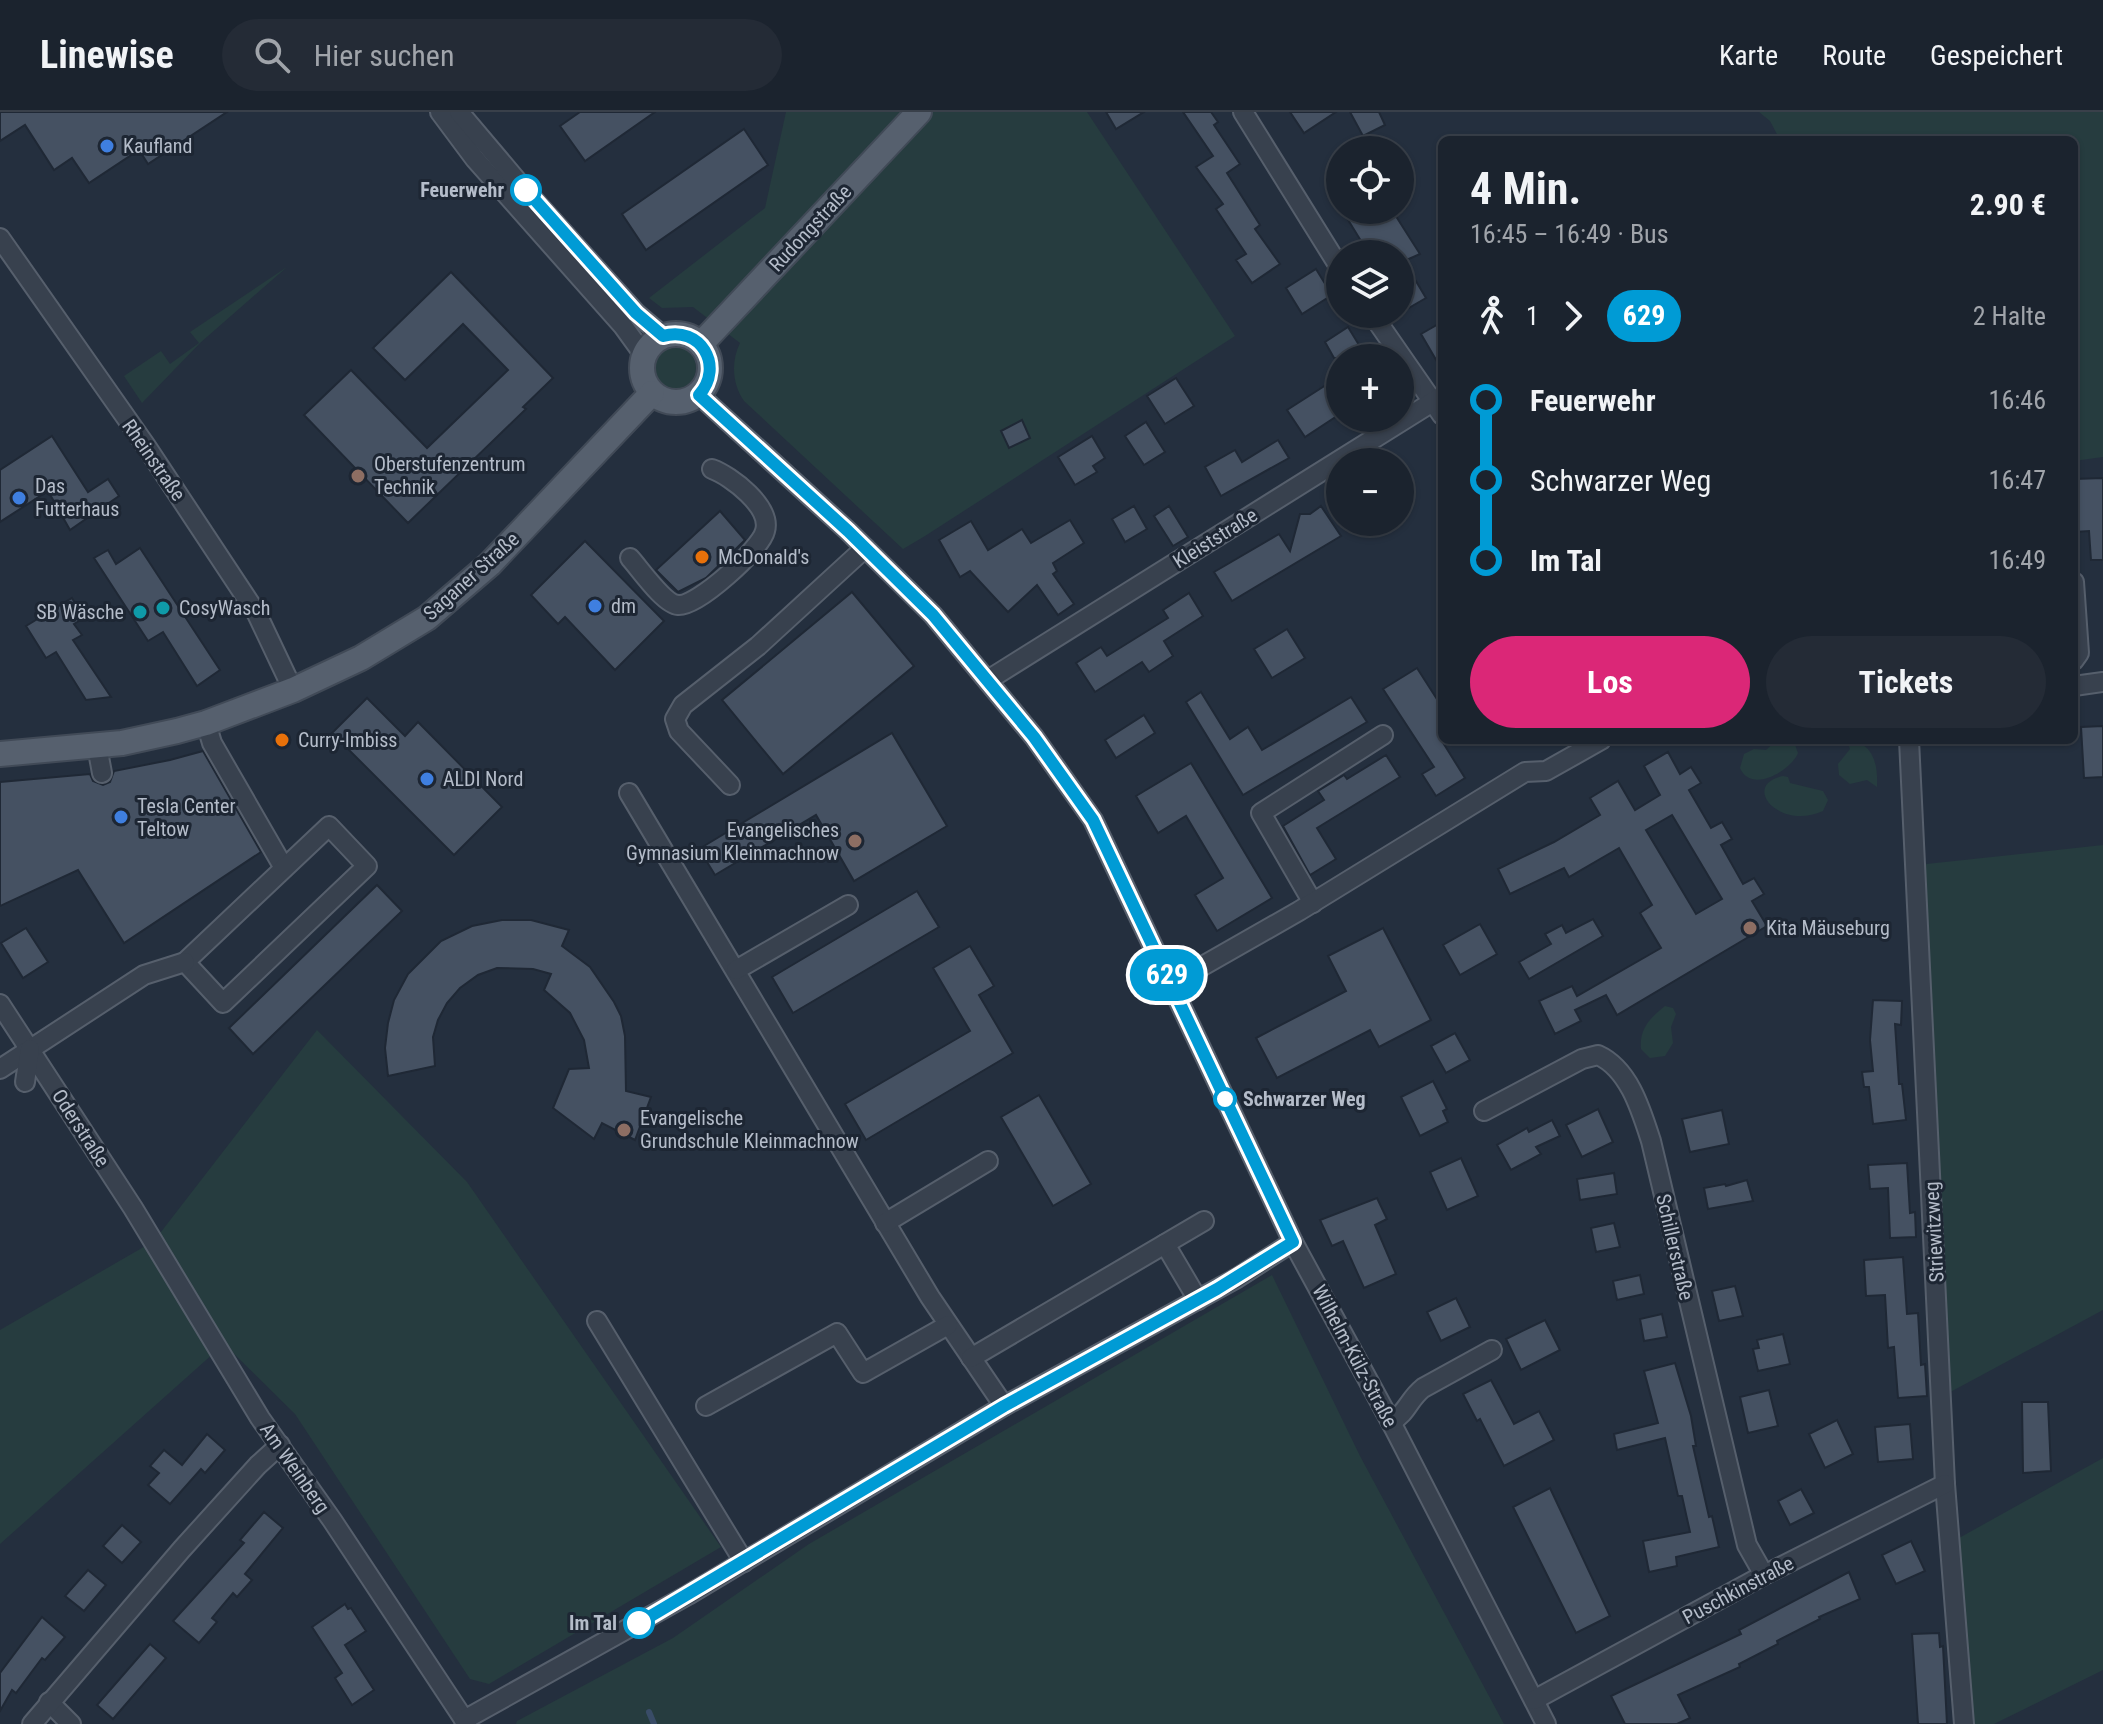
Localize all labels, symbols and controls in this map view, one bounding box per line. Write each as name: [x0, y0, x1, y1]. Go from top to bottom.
search box: [222, 19, 782, 91]
text: Linewise: [40, 33, 174, 77]
icon: search: [250, 33, 294, 77]
text: Hier suchen: [314, 38, 454, 73]
text: Karte: [1719, 39, 1778, 72]
text: Route: [1822, 39, 1886, 72]
text: Gespeichert: [1930, 39, 2063, 72]
place label: Kaufland: [123, 134, 192, 158]
map controls: [1326, 136, 1414, 536]
button: locate: [1326, 136, 1414, 224]
marker: Kaufland: [98, 137, 116, 155]
text: 4 Min.: [1470, 163, 1581, 215]
marker: Feuerwehr: [511, 175, 541, 205]
place label: Feuerwehr: [420, 178, 504, 202]
street label: Rudongstraße: [764, 180, 856, 276]
text: 2.90 €: [1970, 187, 2046, 222]
text: 16:45 – 16:49 · Bus: [1470, 219, 1669, 249]
button: layers: [1326, 240, 1414, 328]
icon: walk: [1470, 294, 1514, 338]
icon: forward: [1551, 294, 1595, 338]
text: 629: [1623, 299, 1665, 332]
text: 1: [1526, 301, 1539, 331]
text: 2 Halte: [1973, 301, 2046, 331]
button: +: [1326, 344, 1414, 432]
text: Feuerwehr: [1530, 383, 1656, 418]
text: 16:46: [1989, 385, 2046, 415]
street label: Rheinstraße: [117, 415, 191, 505]
button: −: [1326, 448, 1414, 536]
place label: Oberstufenzentrum Technik: [374, 452, 526, 499]
text: Schwarzer Weg: [1530, 463, 1711, 498]
text: 16:47: [1989, 465, 2046, 495]
marker: Oberstufenzentrum Technik: [349, 467, 367, 485]
place label: Das Futterhaus: [35, 474, 119, 521]
marker: Das Futterhaus: [10, 489, 28, 507]
street label: Kleiststraße: [1169, 503, 1261, 573]
street label: Saganer Straße: [418, 527, 524, 625]
text: Im Tal: [1530, 543, 1602, 578]
place label: McDonald's: [718, 545, 809, 569]
text: 16:49: [1989, 545, 2046, 575]
marker: McDonald's: [693, 548, 711, 566]
place label: dm: [611, 594, 636, 618]
place label: CosyWasch: [179, 596, 270, 620]
marker: dm: [586, 597, 604, 615]
marker: CosyWasch: [154, 599, 172, 617]
place label: SB Wäsche: [36, 600, 124, 624]
marker: SB Wäsche: [131, 603, 149, 621]
button: Los: [1470, 636, 1750, 728]
button: Tickets: [1766, 636, 2046, 728]
place label: Curry-Imbiss: [298, 728, 397, 752]
marker: Curry-Imbiss: [273, 731, 291, 749]
place label: ALDI Nord: [443, 767, 523, 791]
marker: ALDI Nord: [418, 770, 436, 788]
place label: Tesla Center Teltow: [137, 794, 236, 841]
marker: Tesla Center Teltow: [112, 808, 130, 826]
place label: Evangelisches Gymnasium Kleinmachnow: [626, 818, 839, 865]
marker: Evangelisches Gymnasium Kleinmachnow: [846, 832, 864, 850]
place label: Kita Mäuseburg: [1766, 916, 1890, 940]
marker: Kita Mäuseburg: [1741, 919, 1759, 937]
line badge: 629: [1121, 949, 1213, 1001]
text: 629: [1146, 958, 1188, 991]
street label: Oderstraße: [47, 1085, 115, 1171]
place label: Schwarzer Weg: [1243, 1087, 1366, 1111]
marker: Schwarzer Weg: [1214, 1088, 1236, 1110]
place label: Evangelische Grundschule Kleinmachnow: [640, 1106, 859, 1153]
marker: Evangelische Grundschule Kleinmachnow: [615, 1121, 633, 1139]
street label: Striewitzweg: [1919, 1181, 1949, 1283]
street label: Schillerstraße: [1651, 1191, 1699, 1303]
street label: Wilhelm-Külz-Straße: [1307, 1281, 1403, 1431]
street label: Am Weinberg: [255, 1418, 335, 1518]
street label: Puschkinstraße: [1678, 1551, 1798, 1629]
marker: Im Tal: [624, 1608, 654, 1638]
place label: Im Tal: [569, 1611, 617, 1635]

